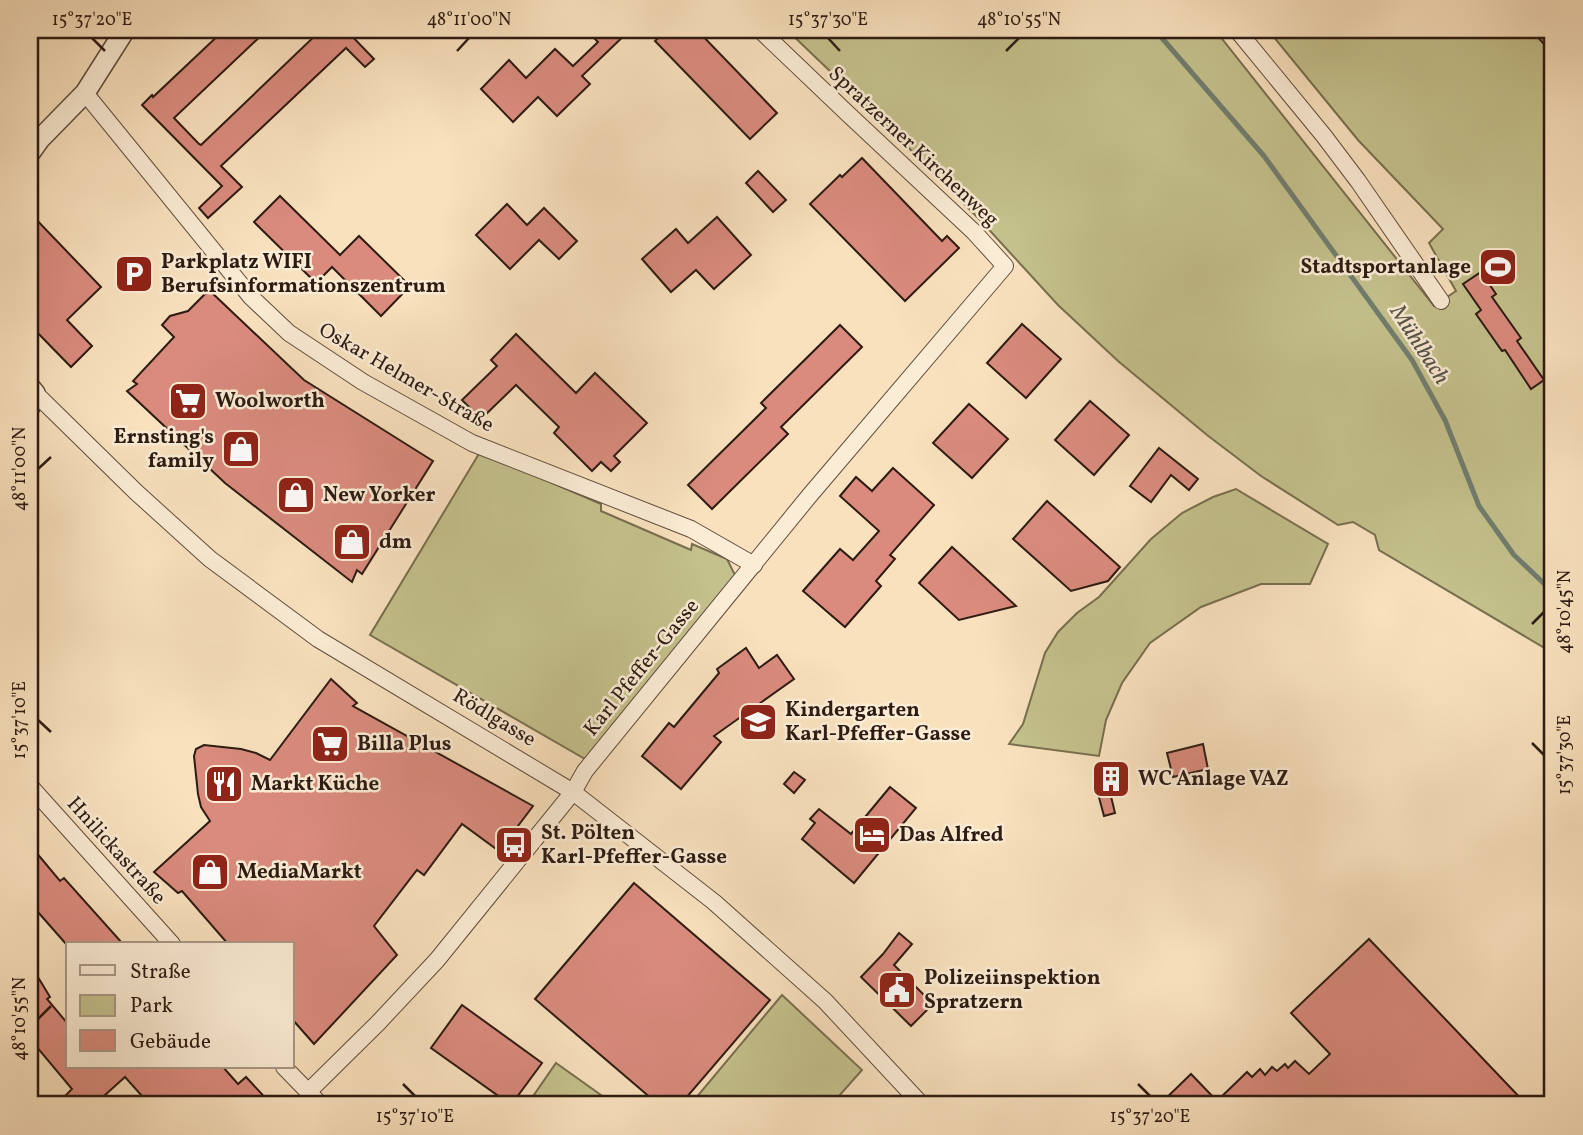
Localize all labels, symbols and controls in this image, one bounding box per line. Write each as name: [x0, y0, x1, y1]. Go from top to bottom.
text: 15°37'20"E: [52, 8, 133, 33]
text: 48°11'00"N: [427, 8, 511, 33]
text: 15°37'30"E: [788, 8, 868, 33]
text: 48°10'55"N: [977, 8, 1061, 33]
street label: Spratzerner Kirchenweg: [821, 60, 1005, 234]
sports icon: Stadtsportanlage: [1477, 246, 1519, 288]
place label: Parkplatz WIFI Berufsinformationszentrum: [161, 248, 446, 301]
parking icon: Parkplatz WIFI Berufsinformationszentrum: [113, 253, 155, 295]
place label: Stadtsportanlage: [1301, 253, 1471, 282]
water label: Mühlbach: [1381, 298, 1457, 391]
street label: Oskar Helmer-Straße: [313, 316, 499, 440]
supermarket icon: Woolworth: [167, 380, 209, 422]
place label: Woolworth: [215, 387, 325, 416]
place label: Ernsting's family: [113, 423, 214, 476]
text: 48°11'00"N: [8, 427, 33, 511]
shop icon: Ernsting's family: [220, 428, 262, 470]
shop icon: New Yorker: [275, 474, 317, 516]
place label: New Yorker: [323, 481, 436, 510]
shop icon: dm: [331, 521, 373, 563]
place label: dm: [379, 528, 412, 557]
text: 48°10'45"N: [1553, 570, 1578, 654]
street label: Karl Pfeffer-Gasse: [578, 593, 706, 743]
text: 15°37'10"E: [8, 681, 33, 759]
street label: Rödlgasse: [447, 682, 541, 754]
place label: Kindergarten Karl-Pfeffer-Gasse: [785, 696, 971, 749]
school or university icon: Kindergarten Karl-Pfeffer-Gasse: [737, 701, 779, 743]
text: 15°37'30"E: [1553, 715, 1578, 795]
supermarket icon: Billa Plus: [309, 723, 351, 765]
place label: Billa Plus: [357, 730, 452, 759]
building icon: WC Anlage VAZ: [1090, 758, 1132, 800]
restaurant icon: Markt Küche: [203, 763, 245, 805]
place label: WC Anlage VAZ: [1138, 765, 1289, 794]
place label: Markt Küche: [251, 770, 379, 799]
street label: Hnilickastraße: [60, 791, 172, 911]
hotel icon: Das Alfred: [851, 814, 893, 856]
place label: St. Pölten Karl-Pfeffer-Gasse: [541, 819, 727, 872]
place label: Das Alfred: [899, 821, 1004, 850]
bus stop icon: St. Pölten Karl-Pfeffer-Gasse: [493, 824, 535, 866]
shop icon: MediaMarkt: [189, 851, 231, 893]
place label: MediaMarkt: [237, 858, 362, 887]
legend: [66, 942, 294, 1068]
text: Straße: [130, 958, 191, 987]
place label: Polizeiinspektion Spratzern: [924, 964, 1101, 1017]
public building icon: Polizeiinspektion Spratzern: [876, 969, 918, 1011]
text: 48°10'55"N: [8, 977, 33, 1061]
text: Park: [130, 992, 173, 1021]
text: Gebäude: [130, 1028, 211, 1057]
text: 15°37'10"E: [376, 1105, 454, 1130]
text: 15°37'20"E: [1110, 1105, 1191, 1130]

